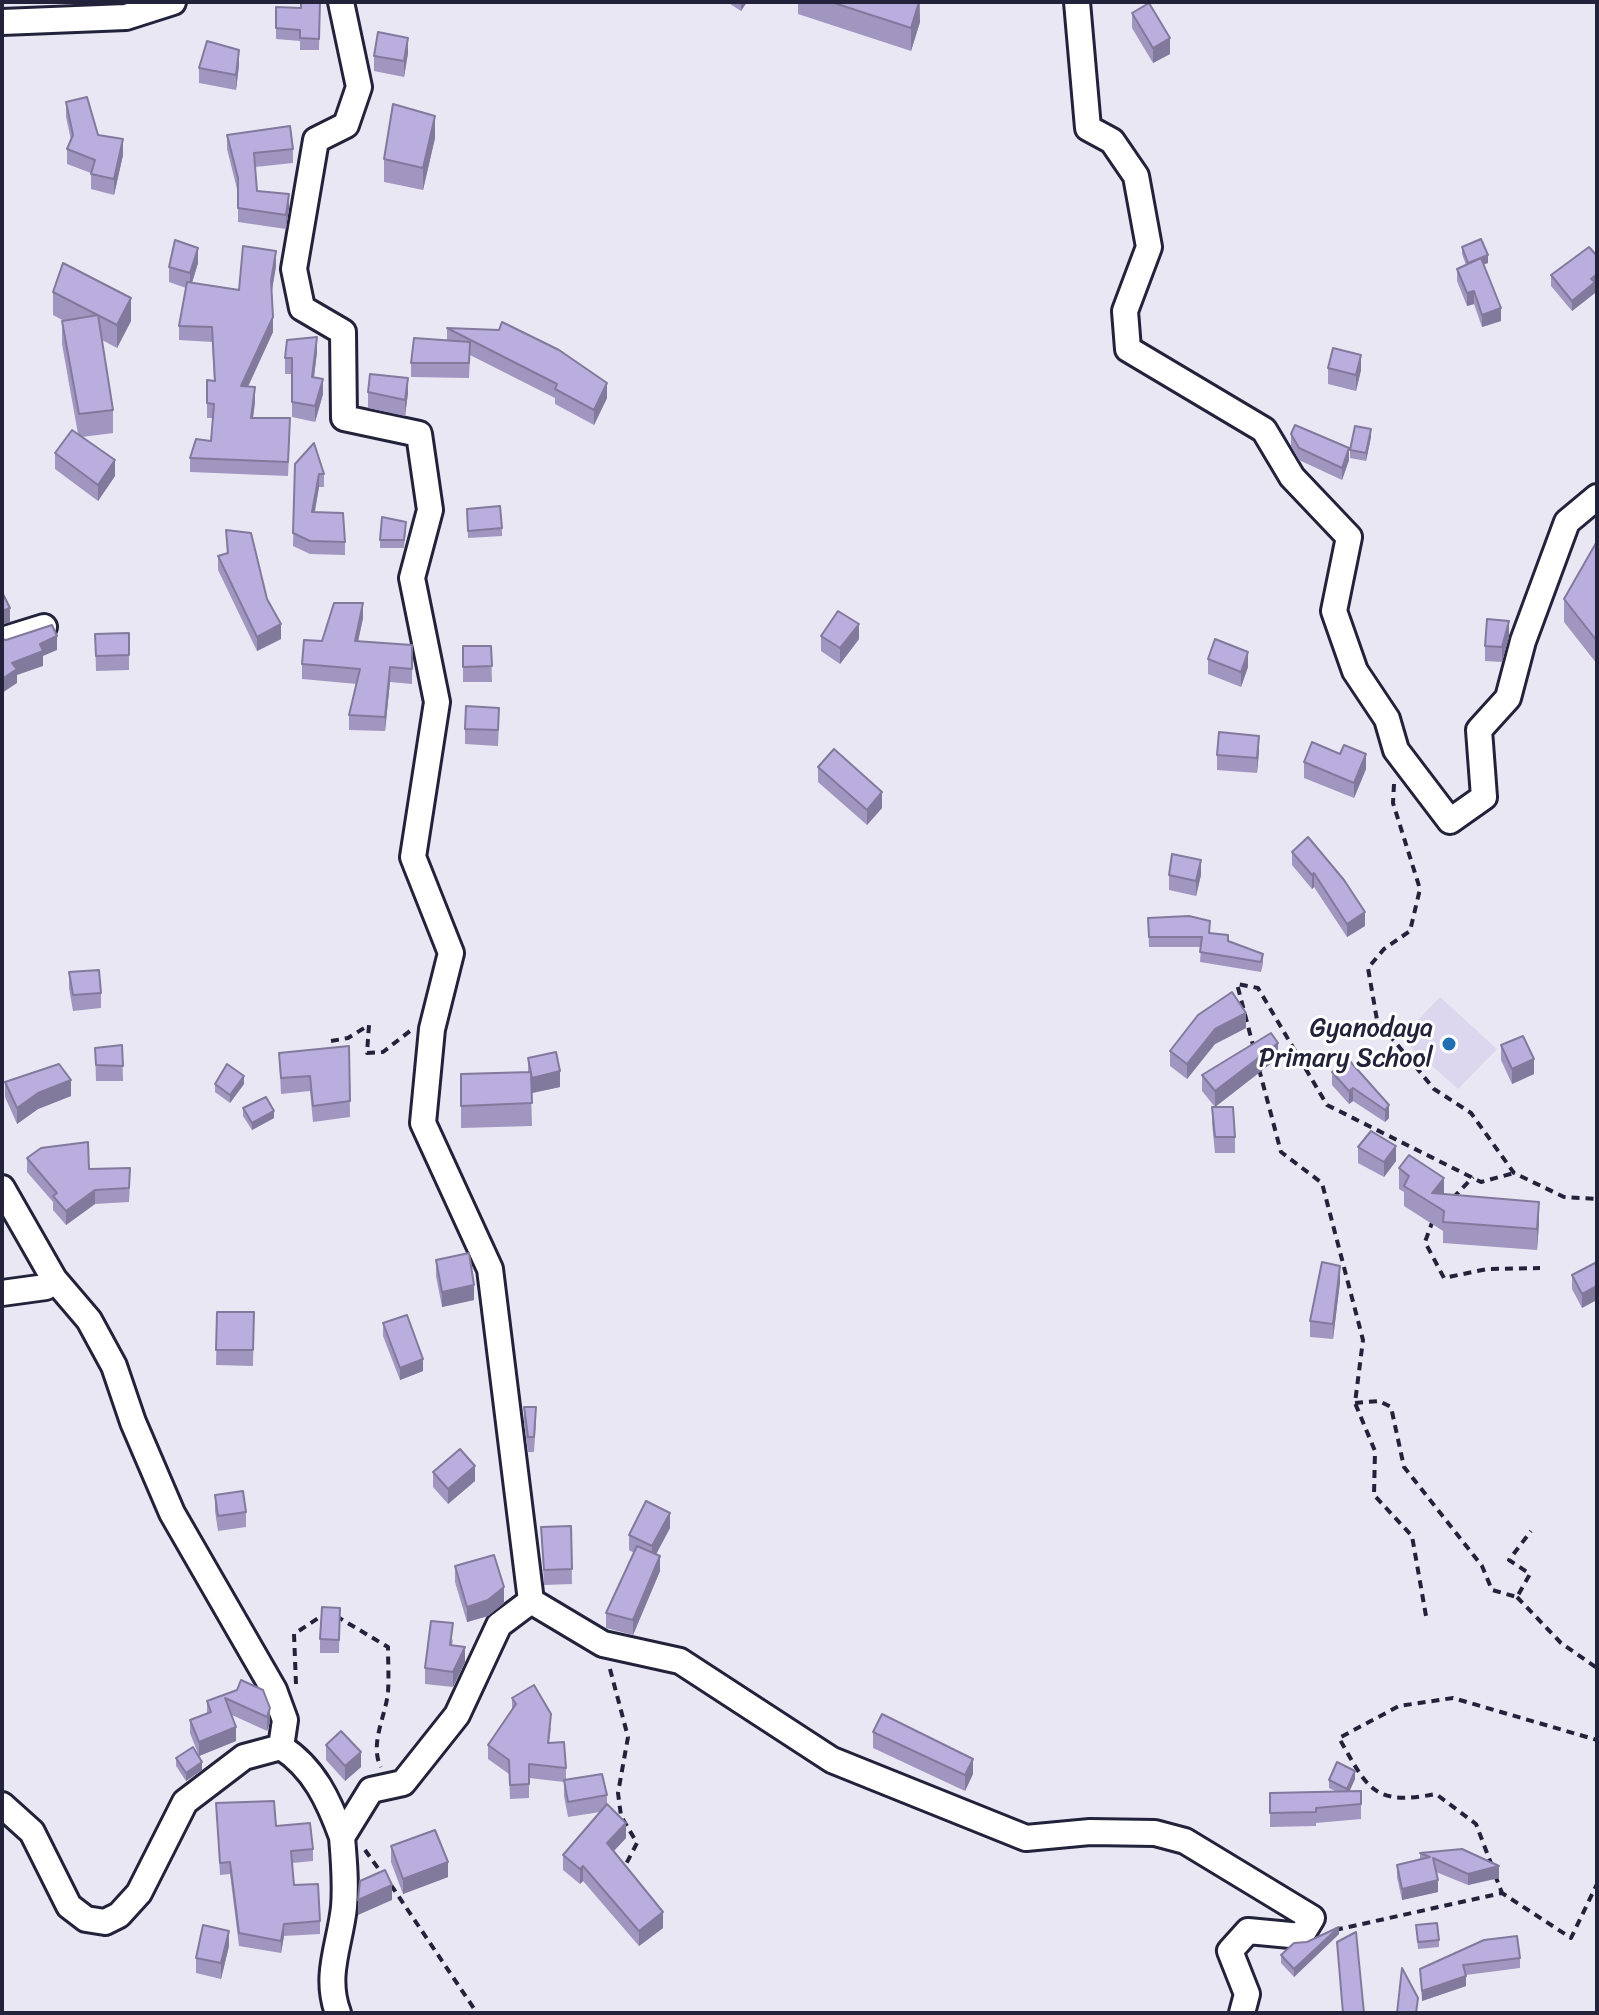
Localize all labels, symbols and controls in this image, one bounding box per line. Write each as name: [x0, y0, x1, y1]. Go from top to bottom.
place label: Gyanodaya Primary School: [1259, 1013, 1433, 1074]
marker: Gyanodaya Primary School: [1440, 1035, 1458, 1053]

